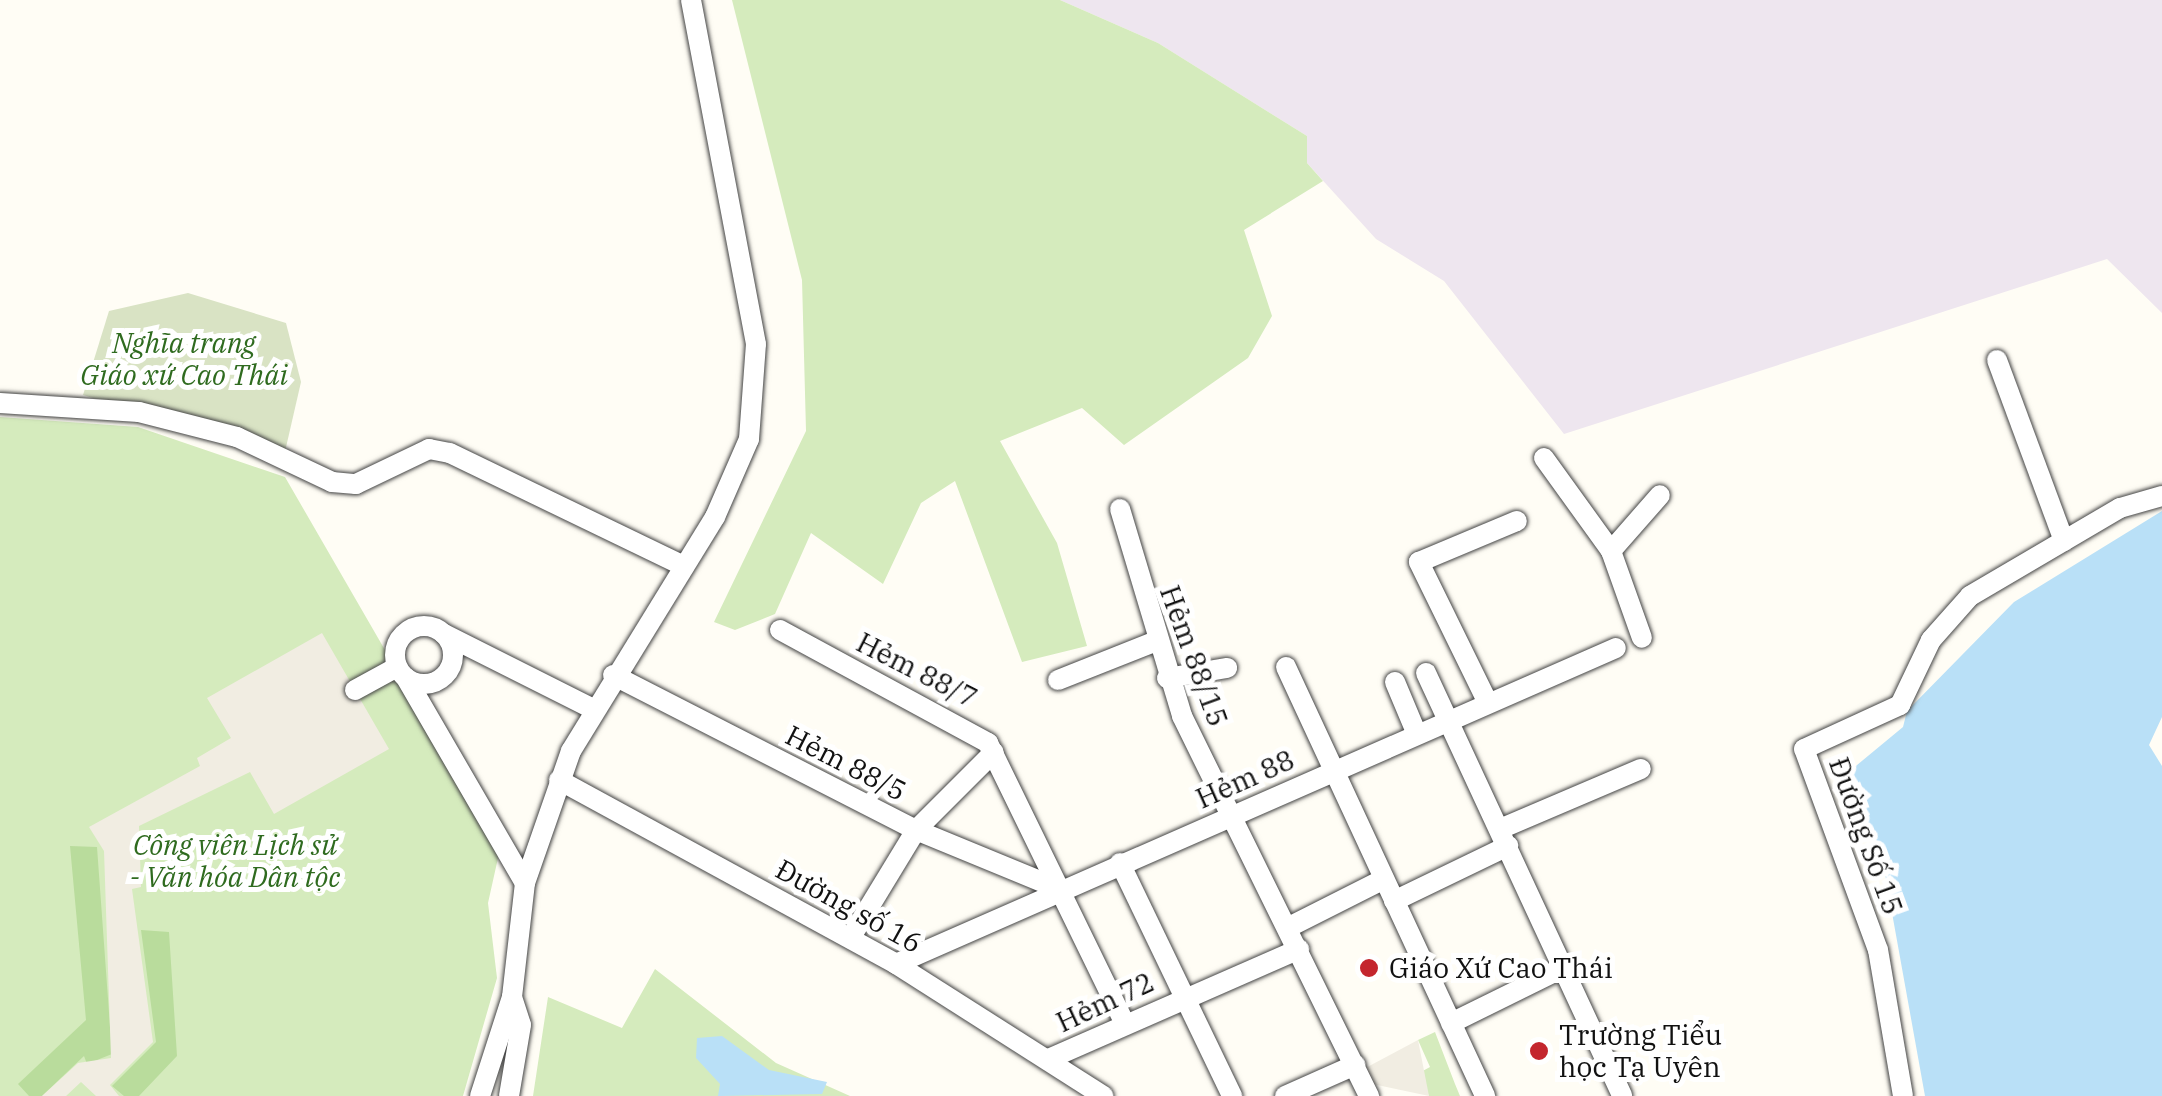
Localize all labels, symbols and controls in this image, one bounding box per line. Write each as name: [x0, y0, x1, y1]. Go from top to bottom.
park label: Nghĩa trang Giáo xứ Cao Thái: [80, 326, 288, 392]
street label: Hẻm 88/15: [1153, 581, 1235, 731]
street label: Hẻm 88/7: [851, 625, 983, 715]
street label: Hẻm 88/5: [780, 718, 912, 808]
street label: Hẻm 88: [1191, 743, 1299, 815]
street label: Đường Số 15: [1822, 753, 1910, 919]
park label: Công viên Lịch sử - Văn hóa Dân tộc: [130, 828, 340, 894]
street label: Đường số 16: [770, 852, 928, 960]
place label: Giáo Xứ Cao Thái: [1389, 951, 1613, 985]
marker: Giáo Xứ Cao Thái: [1358, 957, 1380, 979]
street label: Hẻm 72: [1051, 965, 1159, 1039]
place label: Trường Tiểu học Tạ Uyên: [1559, 1018, 1722, 1084]
marker: Trường Tiểu học Tạ Uyên: [1528, 1040, 1550, 1062]

